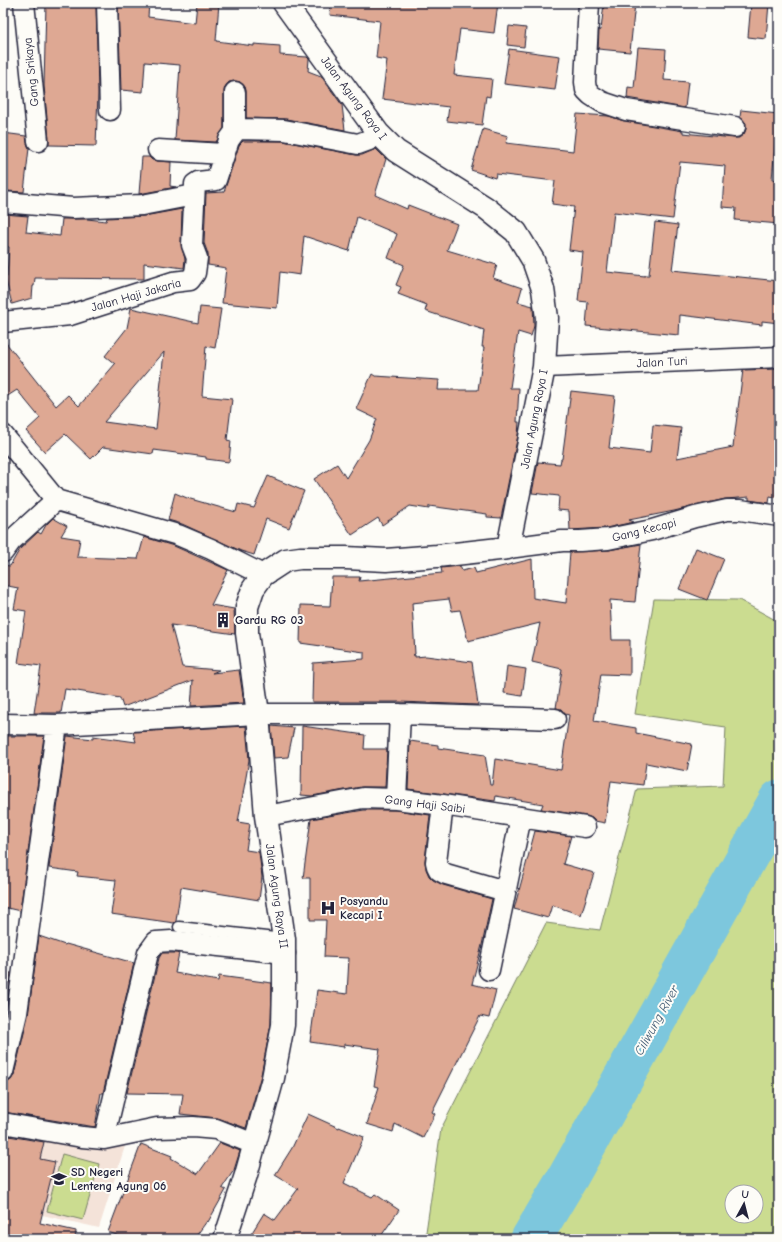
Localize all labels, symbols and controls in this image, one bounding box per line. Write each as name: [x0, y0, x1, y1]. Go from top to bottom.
street label: Gang Srikaya: [20, 37, 42, 107]
street label: Jalan Agung Raya I: [318, 53, 390, 143]
street label: Jalan Haji Jakaria: [90, 275, 182, 315]
street label: Jalan Turi: [636, 354, 688, 370]
street label: Jalan Agung Raya I: [518, 368, 551, 470]
street label: Gang Kecapi: [610, 515, 678, 545]
building icon: Gardu RG 03: [214, 611, 232, 629]
place label: Gardu RG 03: [235, 613, 303, 627]
street label: Gang Haji Saibi: [384, 792, 466, 816]
street label: Jalan Agung Raya II: [263, 843, 291, 950]
place label: Posyandu Kecapi I: [340, 894, 388, 922]
hospital icon: Posyandu Kecapi I: [319, 899, 337, 917]
water label: Ciliwung River: [631, 982, 682, 1058]
place label: SD Negeri Lenteng Agung 06: [71, 1165, 166, 1193]
school or university icon: SD Negeri Lenteng Agung 06: [50, 1170, 68, 1188]
north arrow: [724, 1184, 764, 1224]
text: U: [741, 1188, 750, 1201]

